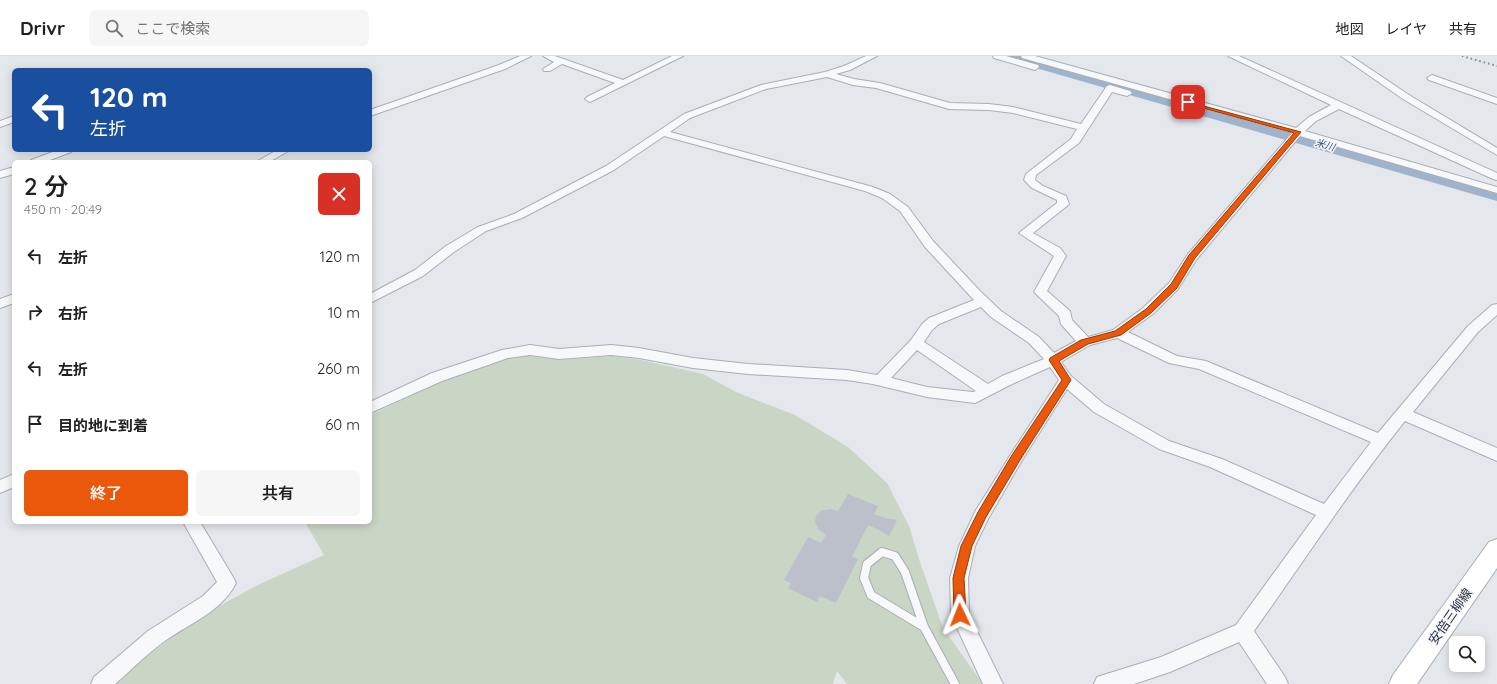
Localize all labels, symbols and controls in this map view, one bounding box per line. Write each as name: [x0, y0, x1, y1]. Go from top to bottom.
search box: [89, 10, 369, 46]
text: Drivr: [20, 16, 65, 40]
icon: search: [103, 17, 125, 39]
text: ここで検索: [135, 19, 210, 38]
text: 地図: [1335, 20, 1363, 38]
text: レイヤ: [1385, 20, 1427, 38]
text: 共有: [1449, 20, 1477, 38]
text: 120 m: [90, 79, 168, 114]
icon: left: [24, 84, 76, 136]
pin: [1171, 85, 1205, 119]
icon: arrive: [1177, 91, 1199, 113]
text: 左折: [90, 117, 126, 140]
water label: 米川: [1314, 136, 1337, 154]
text: 2 分: [24, 171, 68, 201]
button: close: [318, 173, 360, 215]
text: 450 m · 20:49: [24, 201, 102, 217]
icon: left: [24, 245, 46, 267]
text: 120 m: [319, 247, 360, 266]
text: 左折: [58, 248, 88, 267]
icon: right: [24, 301, 46, 323]
text: 10 m: [328, 303, 360, 322]
text: 右折: [58, 304, 88, 323]
icon: left: [24, 357, 46, 379]
text: 260 m: [317, 359, 360, 378]
text: 左折: [58, 360, 88, 379]
icon: arrive: [24, 413, 46, 435]
text: 60 m: [325, 415, 360, 434]
text: 目的地に到着: [58, 416, 148, 435]
button: 終了: [24, 470, 188, 516]
button: 共有: [196, 470, 360, 516]
street label: 安倍三柳線: [1425, 585, 1475, 647]
position arrow: [939, 594, 981, 636]
map controls: [1449, 636, 1485, 672]
button: search: [1449, 636, 1485, 672]

